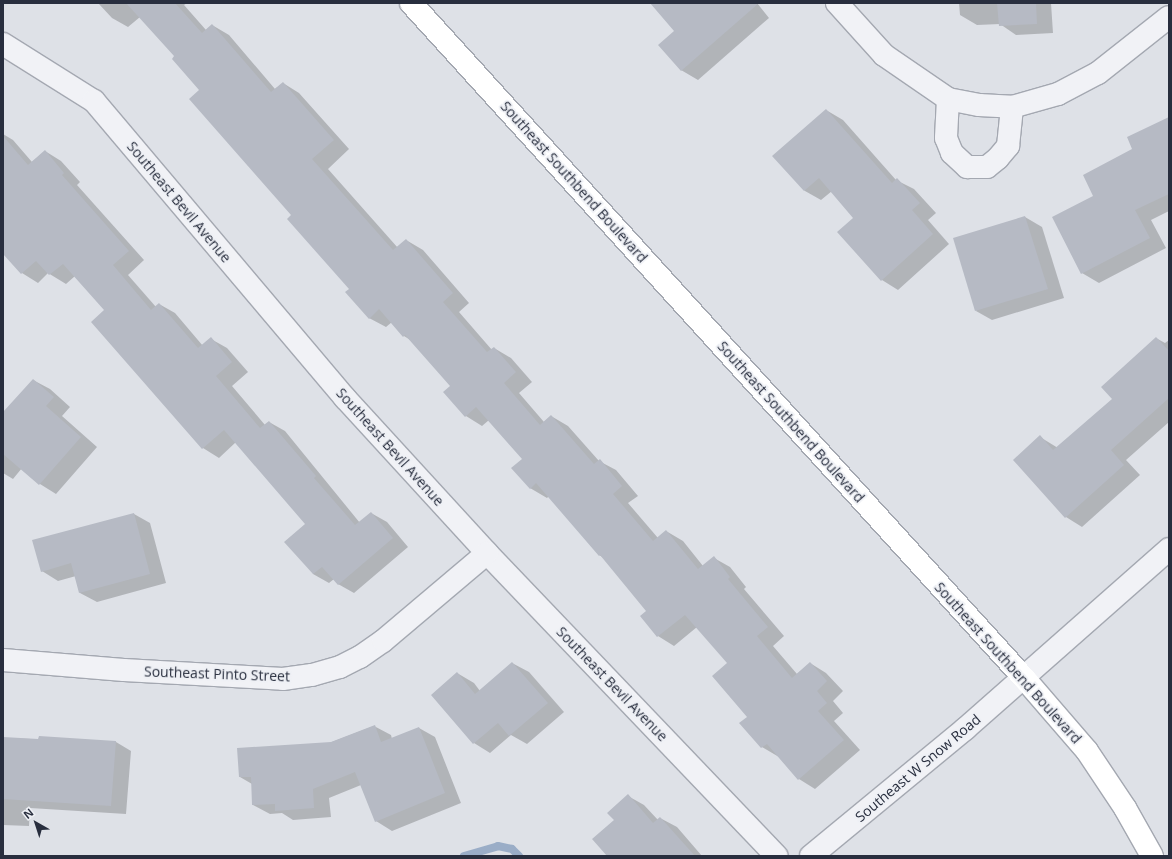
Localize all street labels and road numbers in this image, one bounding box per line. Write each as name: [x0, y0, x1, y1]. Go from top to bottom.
street label: Southeast Southbend Boulevard: [497, 98, 651, 266]
street label: Southeast Bevil Avenue: [124, 138, 234, 266]
street label: Southeast Southbend Boulevard: [714, 338, 868, 506]
street label: Southeast Bevil Avenue: [333, 385, 447, 509]
street label: Southeast Southbend Boulevard: [931, 579, 1085, 747]
street label: Southeast Bevil Avenue: [553, 623, 671, 745]
street label: Southeast Pinto Street: [144, 663, 290, 685]
street label: Southeast W Snow Road: [852, 711, 984, 825]

